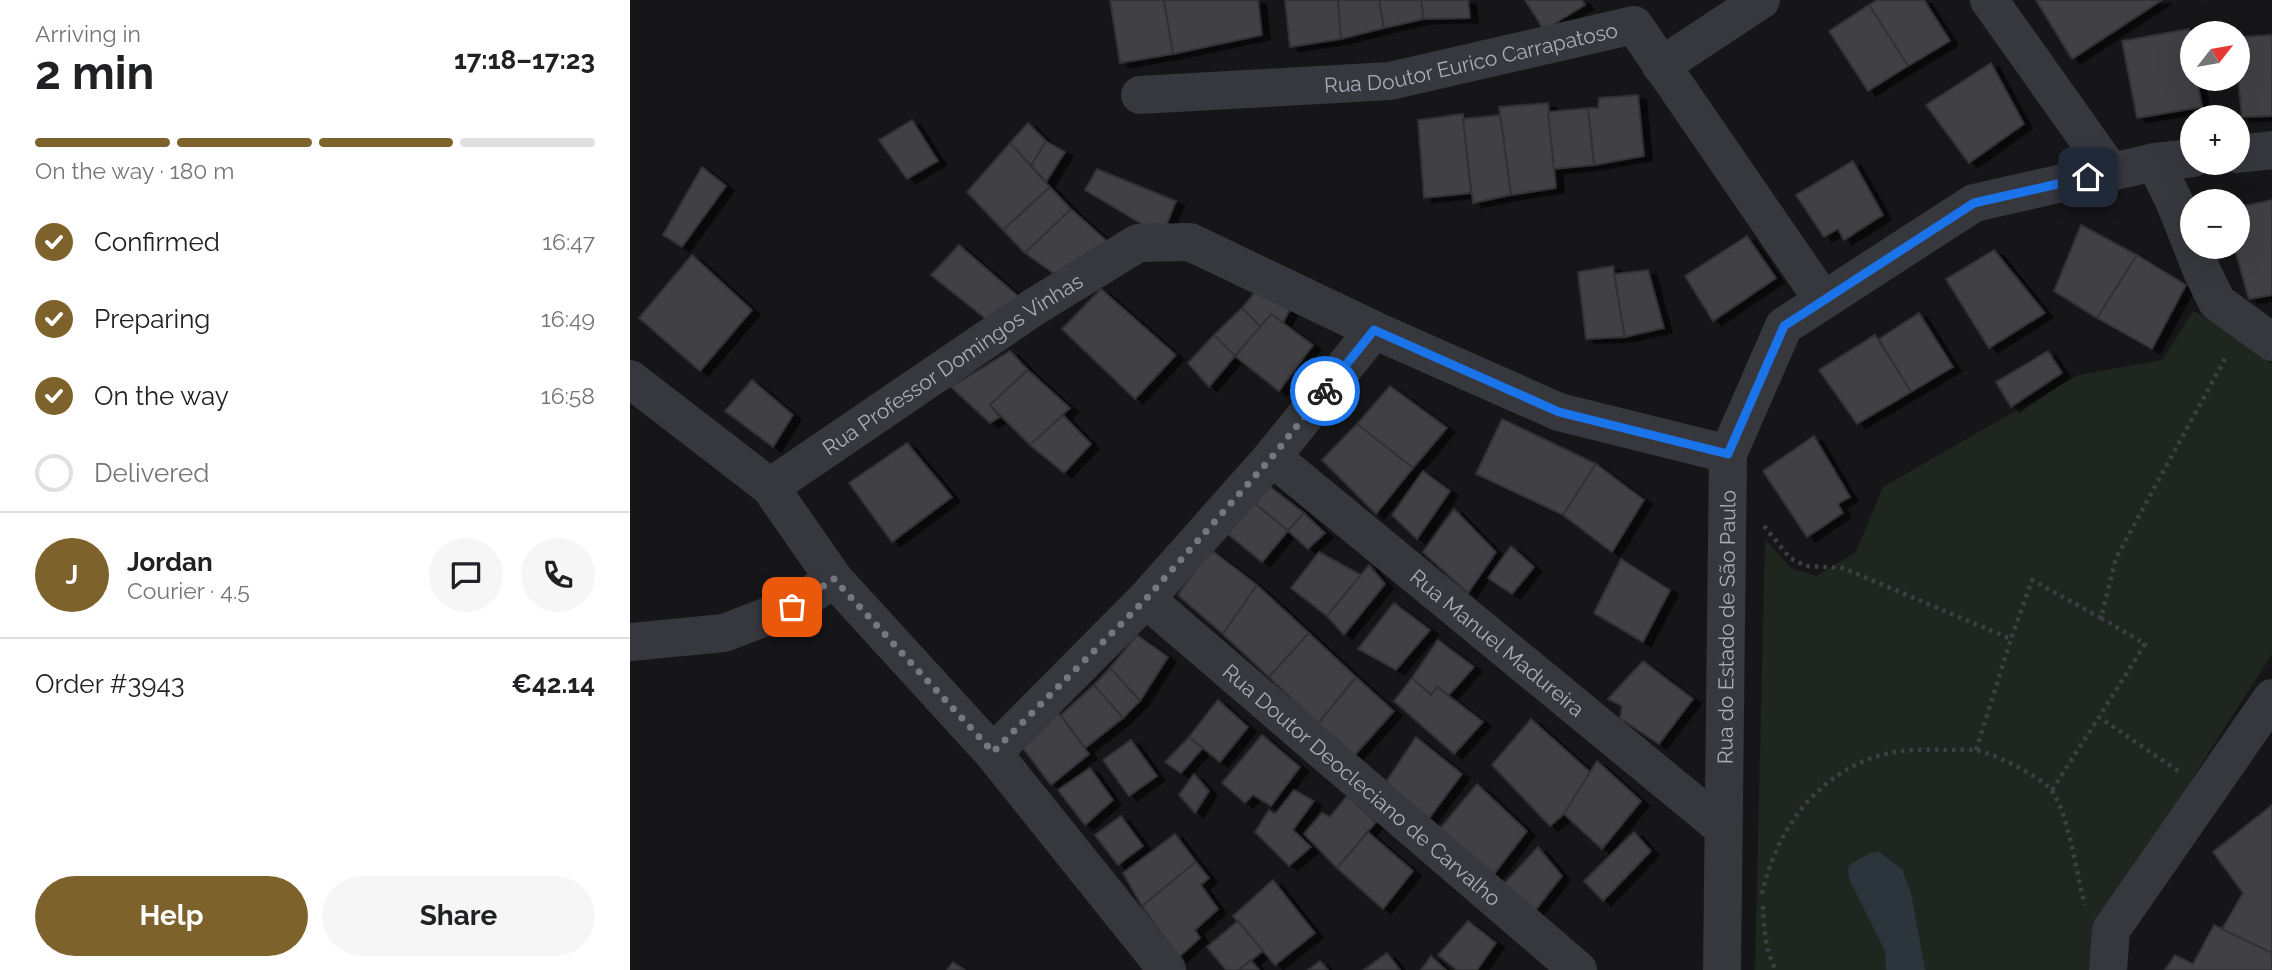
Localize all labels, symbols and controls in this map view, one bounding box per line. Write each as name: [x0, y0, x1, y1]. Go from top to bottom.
street label: Rua Doutor Eurico Carrapatoso: [1323, 17, 1620, 97]
text: Arriving in: [35, 20, 141, 47]
north arrow: [2180, 21, 2250, 91]
map controls: [2180, 21, 2250, 259]
text: 17:18–17:23: [454, 45, 595, 75]
text: 2 min: [35, 46, 154, 100]
button: +: [2180, 105, 2250, 175]
pin: [2058, 147, 2118, 207]
text: On the way · 180 m: [35, 157, 234, 184]
icon: home: [2069, 158, 2107, 196]
button: −: [2180, 189, 2250, 259]
icon: check: [35, 223, 73, 261]
text: Confirmed: [94, 227, 220, 257]
text: 16:47: [542, 228, 595, 255]
street label: Rua Professor Domingos Vinhas: [817, 268, 1087, 460]
icon: check: [35, 300, 73, 338]
text: Preparing: [94, 304, 210, 334]
text: 16:49: [541, 305, 595, 332]
courier: [1290, 356, 1360, 426]
icon: bike: [1306, 372, 1344, 410]
icon: check: [35, 377, 73, 415]
text: On the way: [94, 381, 229, 411]
text: 16:58: [541, 382, 595, 409]
text: Delivered: [94, 458, 209, 488]
street label: Rua do Estado de São Paulo: [1712, 490, 1740, 764]
button: chat: [429, 538, 503, 612]
button: phone: [521, 538, 595, 612]
text: Jordan: [127, 547, 213, 577]
text: J: [66, 560, 78, 590]
street label: Rua Manuel Madureira: [1405, 564, 1590, 721]
text: Courier · 4.5: [127, 577, 250, 604]
pin: [762, 577, 822, 637]
icon: bag: [773, 588, 811, 626]
street label: Rua Doutor Deocleciano de Carvalho: [1218, 658, 1506, 911]
text: Order #3943: [35, 669, 185, 699]
text: €42.14: [511, 669, 595, 699]
button: Help: [35, 876, 308, 956]
button: Share: [322, 876, 595, 956]

